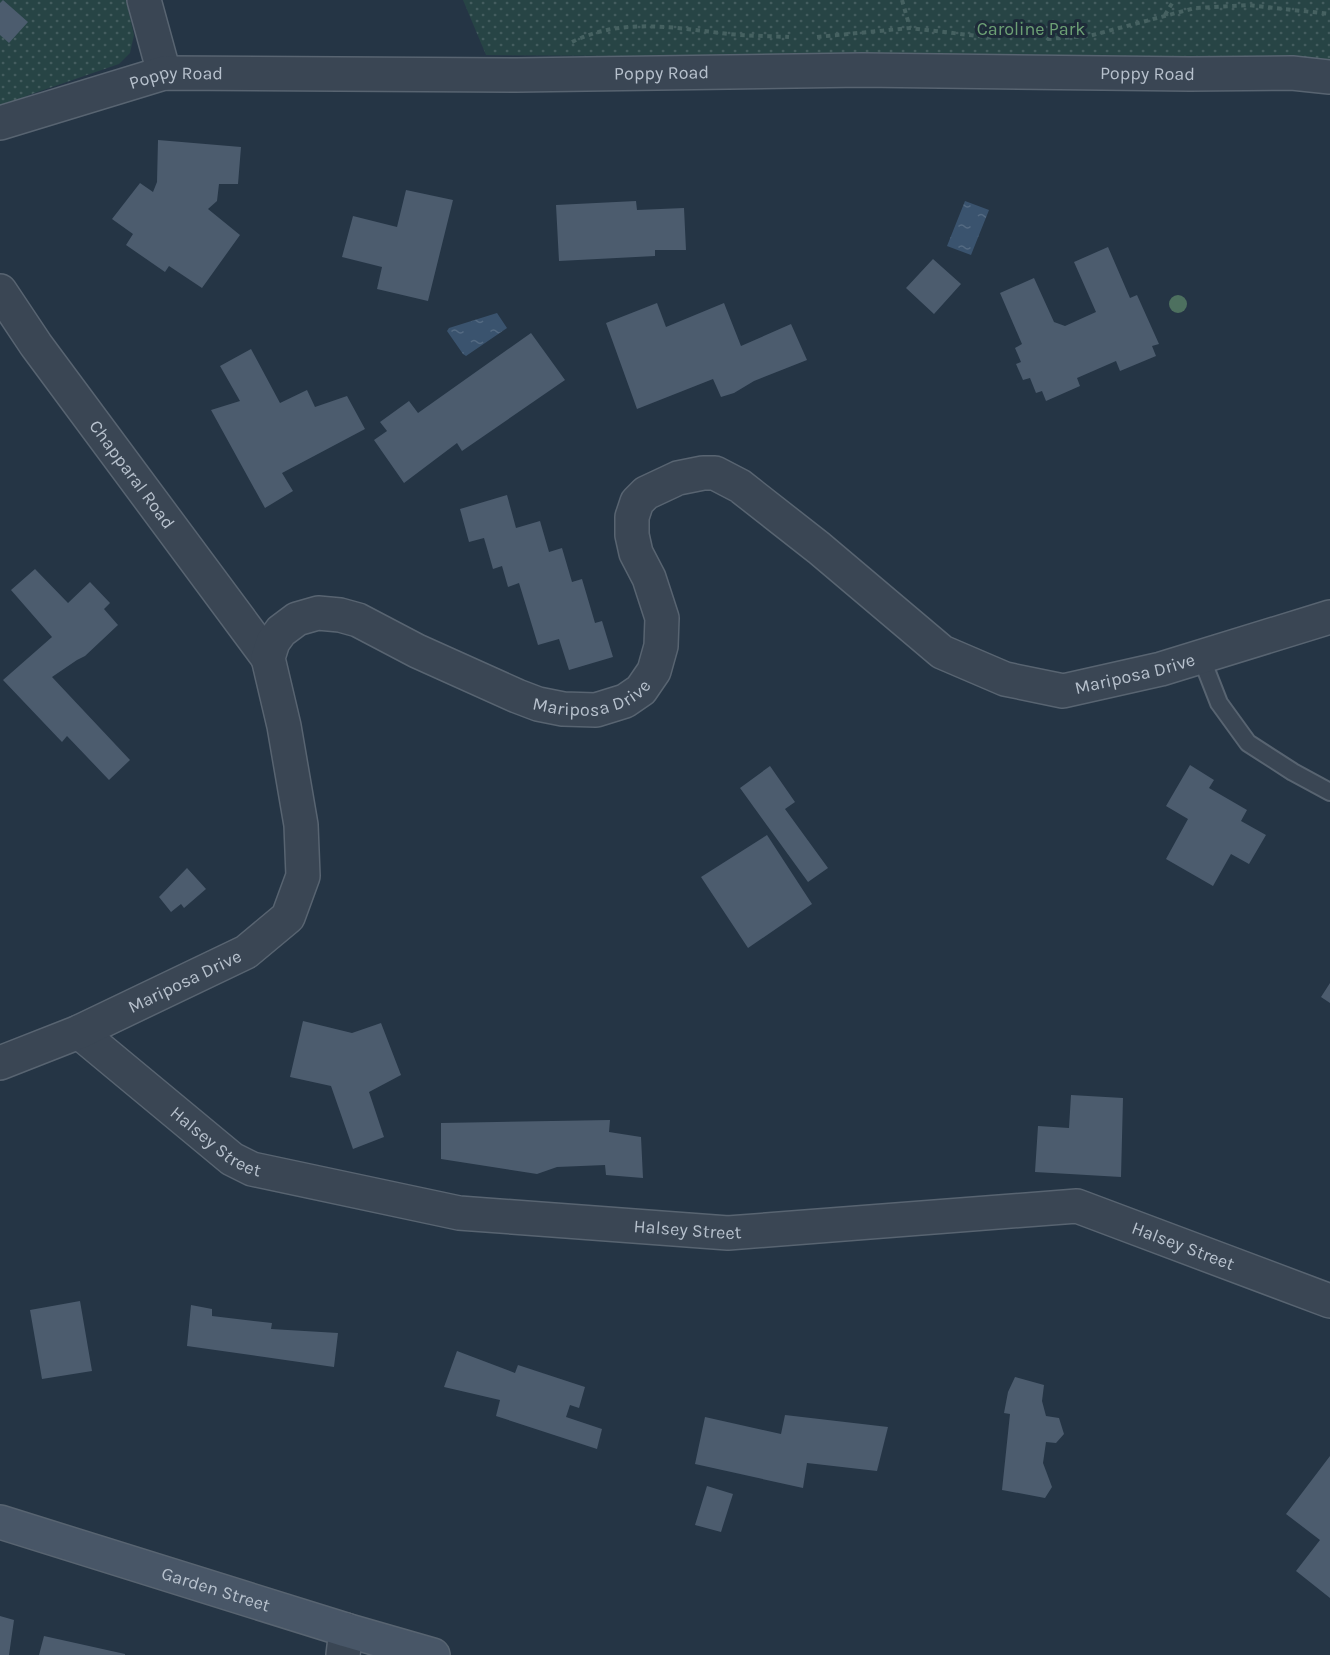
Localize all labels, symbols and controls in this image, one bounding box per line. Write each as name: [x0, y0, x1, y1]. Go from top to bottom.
park label: Caroline Park: [977, 18, 1085, 40]
street label: Poppy Road: [126, 61, 223, 94]
street label: Poppy Road: [614, 61, 709, 85]
street label: Poppy Road: [1100, 62, 1195, 85]
street label: Chapparal Road: [84, 416, 179, 533]
street label: Mariposa Drive: [1072, 648, 1198, 699]
street label: Mariposa Drive: [531, 676, 656, 721]
street label: Mariposa Drive: [124, 945, 245, 1018]
street label: Halsey Street: [166, 1101, 263, 1182]
street label: Halsey Street: [633, 1215, 742, 1244]
street label: Halsey Street: [1129, 1217, 1238, 1275]
street label: Garden Street: [159, 1562, 273, 1617]

